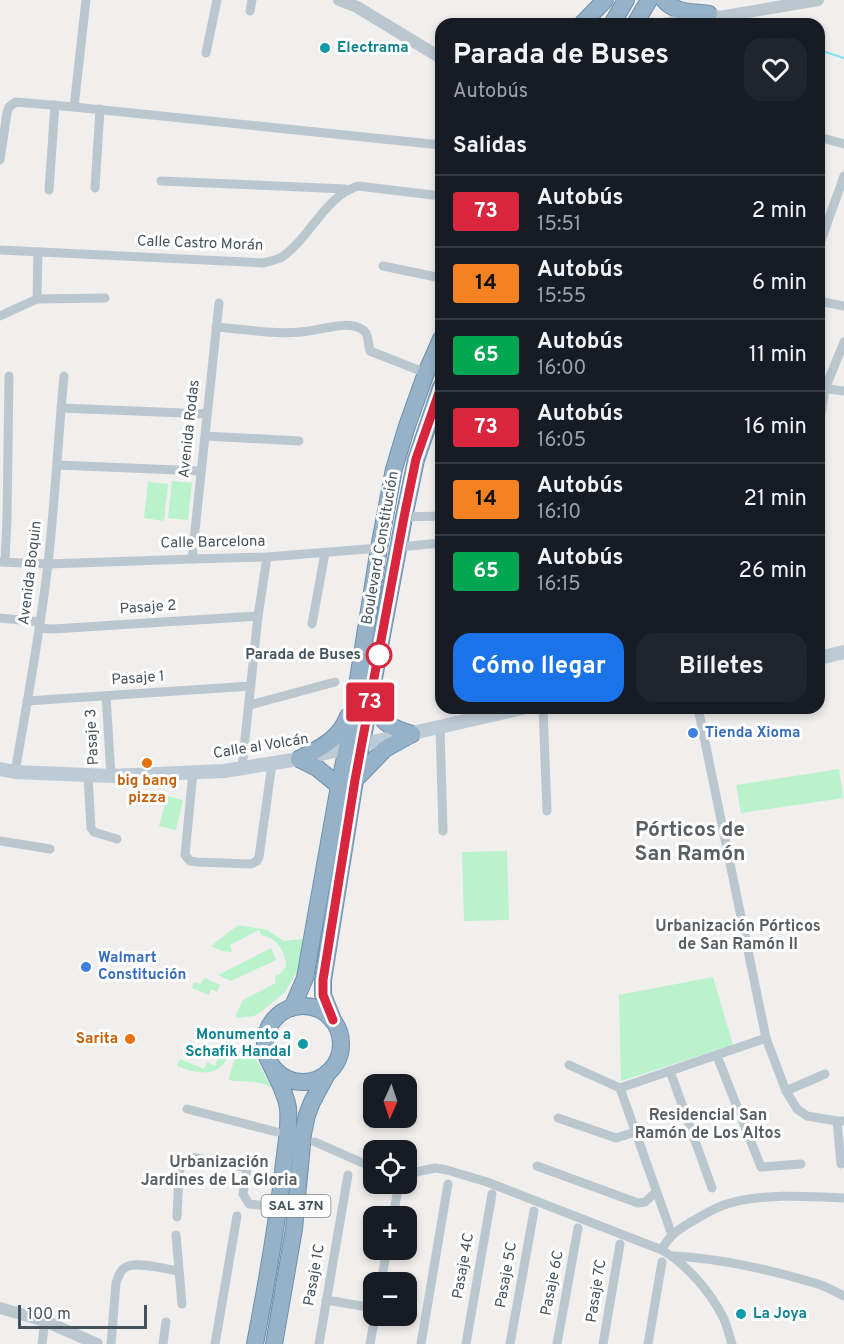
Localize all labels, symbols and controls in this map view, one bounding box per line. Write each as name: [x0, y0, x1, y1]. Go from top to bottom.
text: Parada de Buses: [453, 38, 669, 74]
button: heart: [744, 38, 807, 101]
place label: Electrama: [337, 39, 409, 58]
marker: Electrama: [318, 41, 332, 55]
text: Autobús: [453, 79, 528, 105]
text: Salidas: [453, 133, 527, 160]
text: Autobús: [537, 185, 623, 212]
text: 73: [474, 198, 498, 225]
text: 2 min: [752, 198, 807, 225]
text: 15:51: [537, 212, 581, 238]
street label: Calle Castro Morán: [136, 232, 264, 256]
text: Autobús: [537, 257, 623, 284]
text: 14: [475, 270, 497, 297]
text: 6 min: [752, 270, 807, 297]
text: 15:55: [537, 284, 586, 310]
text: Autobús: [537, 329, 623, 356]
text: 65: [473, 342, 499, 369]
text: 11 min: [749, 342, 807, 369]
text: 16:00: [537, 356, 586, 382]
street label: Avenida Rodas: [175, 379, 205, 479]
text: Autobús: [537, 401, 623, 428]
text: 73: [474, 414, 498, 441]
text: 16 min: [744, 414, 807, 441]
text: 16:05: [537, 428, 586, 454]
street label: Boulevard Constitución: [358, 470, 404, 626]
text: Autobús: [537, 473, 623, 500]
text: 14: [475, 486, 497, 513]
text: 21 min: [744, 486, 807, 513]
text: 16:10: [537, 500, 581, 526]
street label: Avenida Boquin: [15, 520, 47, 626]
street label: Calle Barcelona: [160, 533, 266, 553]
text: Autobús: [537, 545, 623, 572]
text: 65: [473, 558, 499, 585]
text: 26 min: [739, 558, 807, 585]
text: 16:15: [537, 572, 581, 598]
street label: Pasaje 2: [119, 597, 177, 619]
button: Cómo llegar: [453, 633, 624, 702]
button: Billetes: [636, 633, 807, 702]
marker: Parada de Buses: [366, 642, 392, 668]
place label: Parada de Buses: [245, 646, 361, 665]
street label: Pasaje 1: [111, 668, 165, 690]
line badge: 73: [343, 682, 397, 722]
text: 73: [358, 689, 382, 716]
street label: Pasaje 3: [82, 708, 104, 766]
place label: Tienda Xioma: [705, 724, 800, 743]
marker: Tienda Xioma: [686, 726, 700, 740]
street label: Calle al Volcán: [212, 730, 310, 764]
marker: big bang pizza: [140, 756, 154, 770]
place label: big bang pizza: [117, 772, 177, 808]
district label: Pórticos de San Ramón: [635, 817, 745, 868]
district label: Urbanización Pórticos de San Ramón II: [655, 917, 821, 955]
place label: Walmart Constitución: [98, 949, 186, 985]
marker: Walmart Constitución: [79, 960, 93, 974]
place label: Monumento a Schafik Handal: [185, 1026, 291, 1062]
place label: Sarita: [76, 1030, 118, 1049]
marker: Sarita: [123, 1032, 137, 1046]
marker: Monumento a Schafik Handal: [296, 1037, 310, 1051]
north arrow: [363, 1074, 417, 1128]
map controls: [363, 1074, 417, 1326]
district label: Residencial San Ramón de Los Altos: [635, 1106, 781, 1144]
button: locate: [363, 1140, 417, 1194]
district label: Urbanización Jardines de La Gloria: [141, 1153, 297, 1191]
road number: SAL 37N: [262, 1195, 330, 1217]
button: +: [363, 1206, 417, 1260]
street label: Pasaje 4C: [449, 1232, 479, 1300]
street label: Pasaje 5C: [492, 1241, 522, 1309]
street label: Pasaje 1C: [300, 1242, 330, 1308]
street label: Pasaje 6C: [537, 1249, 569, 1317]
street label: Pasaje 7C: [583, 1258, 611, 1324]
button: −: [363, 1272, 417, 1326]
scale bar: [18, 1302, 147, 1330]
text: 100 m: [27, 1305, 71, 1325]
place label: La Joya: [753, 1305, 807, 1324]
marker: La Joya: [734, 1307, 748, 1321]

